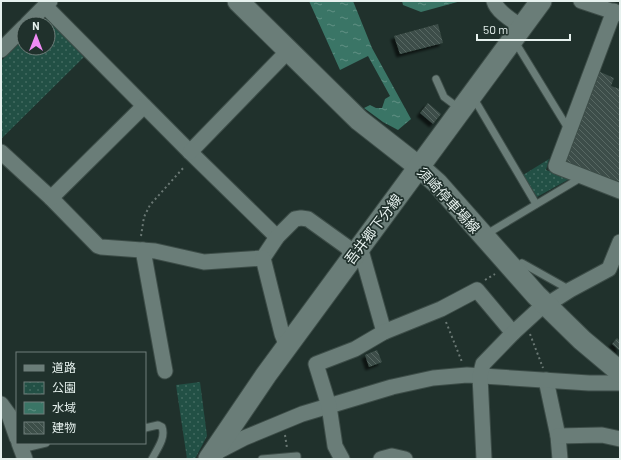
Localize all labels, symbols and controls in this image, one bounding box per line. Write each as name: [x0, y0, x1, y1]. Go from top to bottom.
north arrow: [16, 16, 56, 56]
scale bar: [477, 16, 570, 42]
text: N: [32, 19, 40, 32]
text: 50 m: [483, 22, 508, 36]
street label: 須崎停車場線: [414, 163, 484, 237]
street label: 吾井郷下分線: [341, 190, 405, 268]
legend: [16, 352, 146, 444]
text: 道路: [52, 360, 76, 374]
text: 公園: [52, 380, 76, 394]
text: 水域: [52, 400, 76, 414]
text: 建物: [52, 420, 76, 434]

